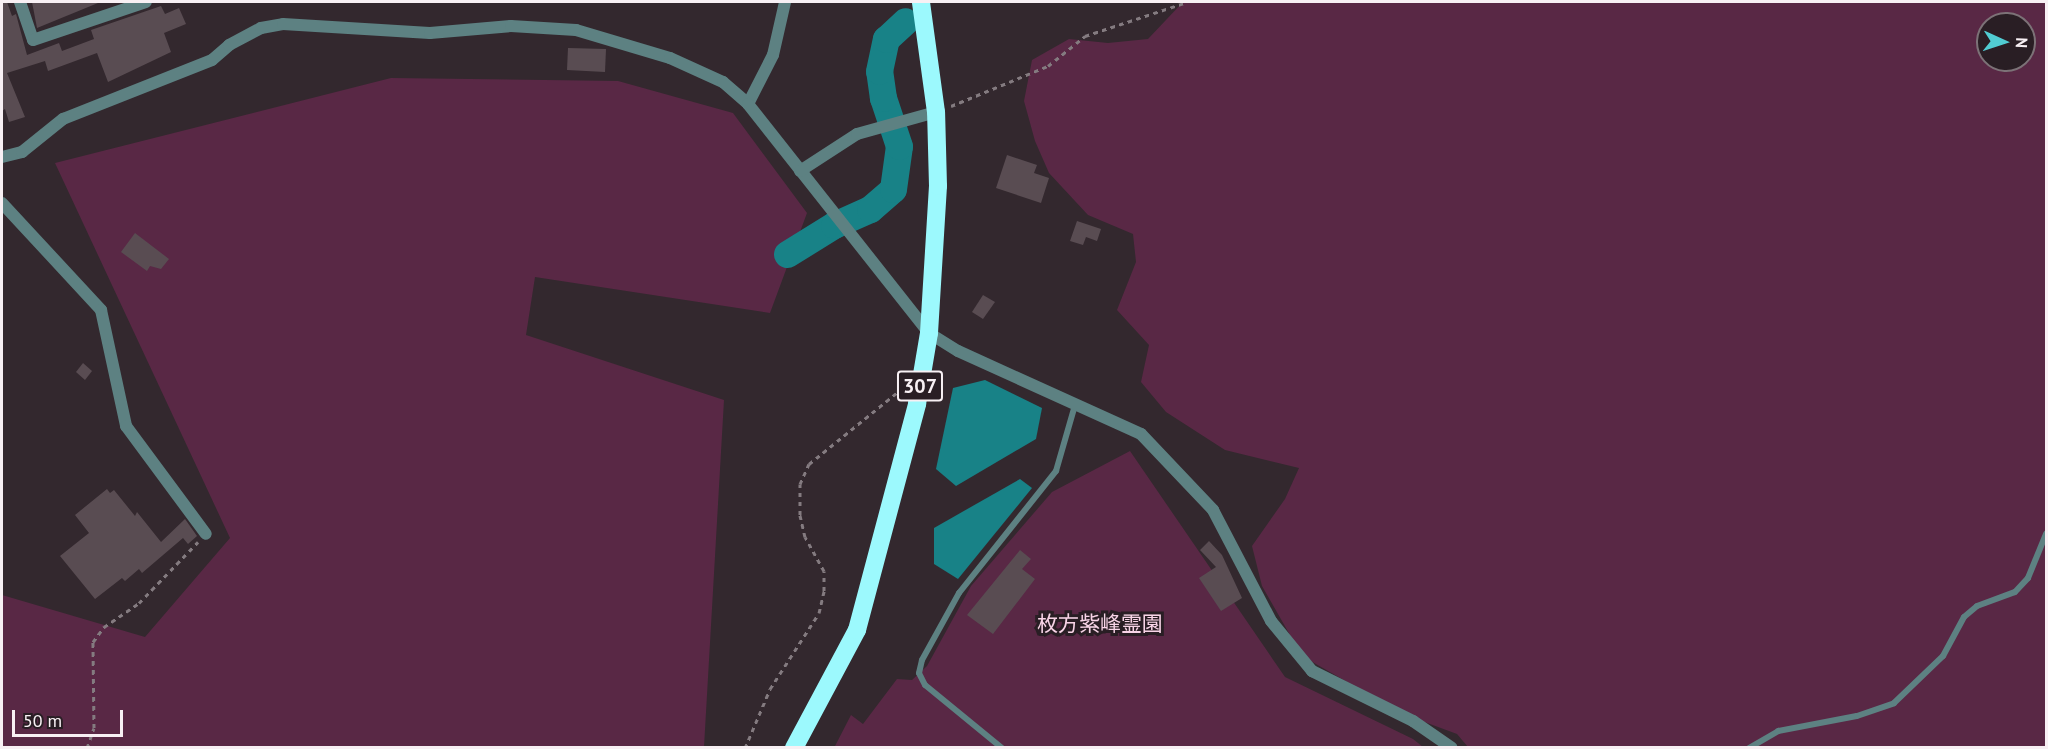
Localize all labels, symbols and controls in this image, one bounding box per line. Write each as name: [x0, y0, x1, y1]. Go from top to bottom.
north arrow: [1976, 12, 2036, 72]
text: N: [2012, 37, 2032, 49]
road number: 307: [896, 369, 944, 403]
park label: 枚方紫峰霊園: [1037, 611, 1163, 637]
scale bar: [15, 698, 126, 736]
text: 50 m: [23, 709, 62, 732]

